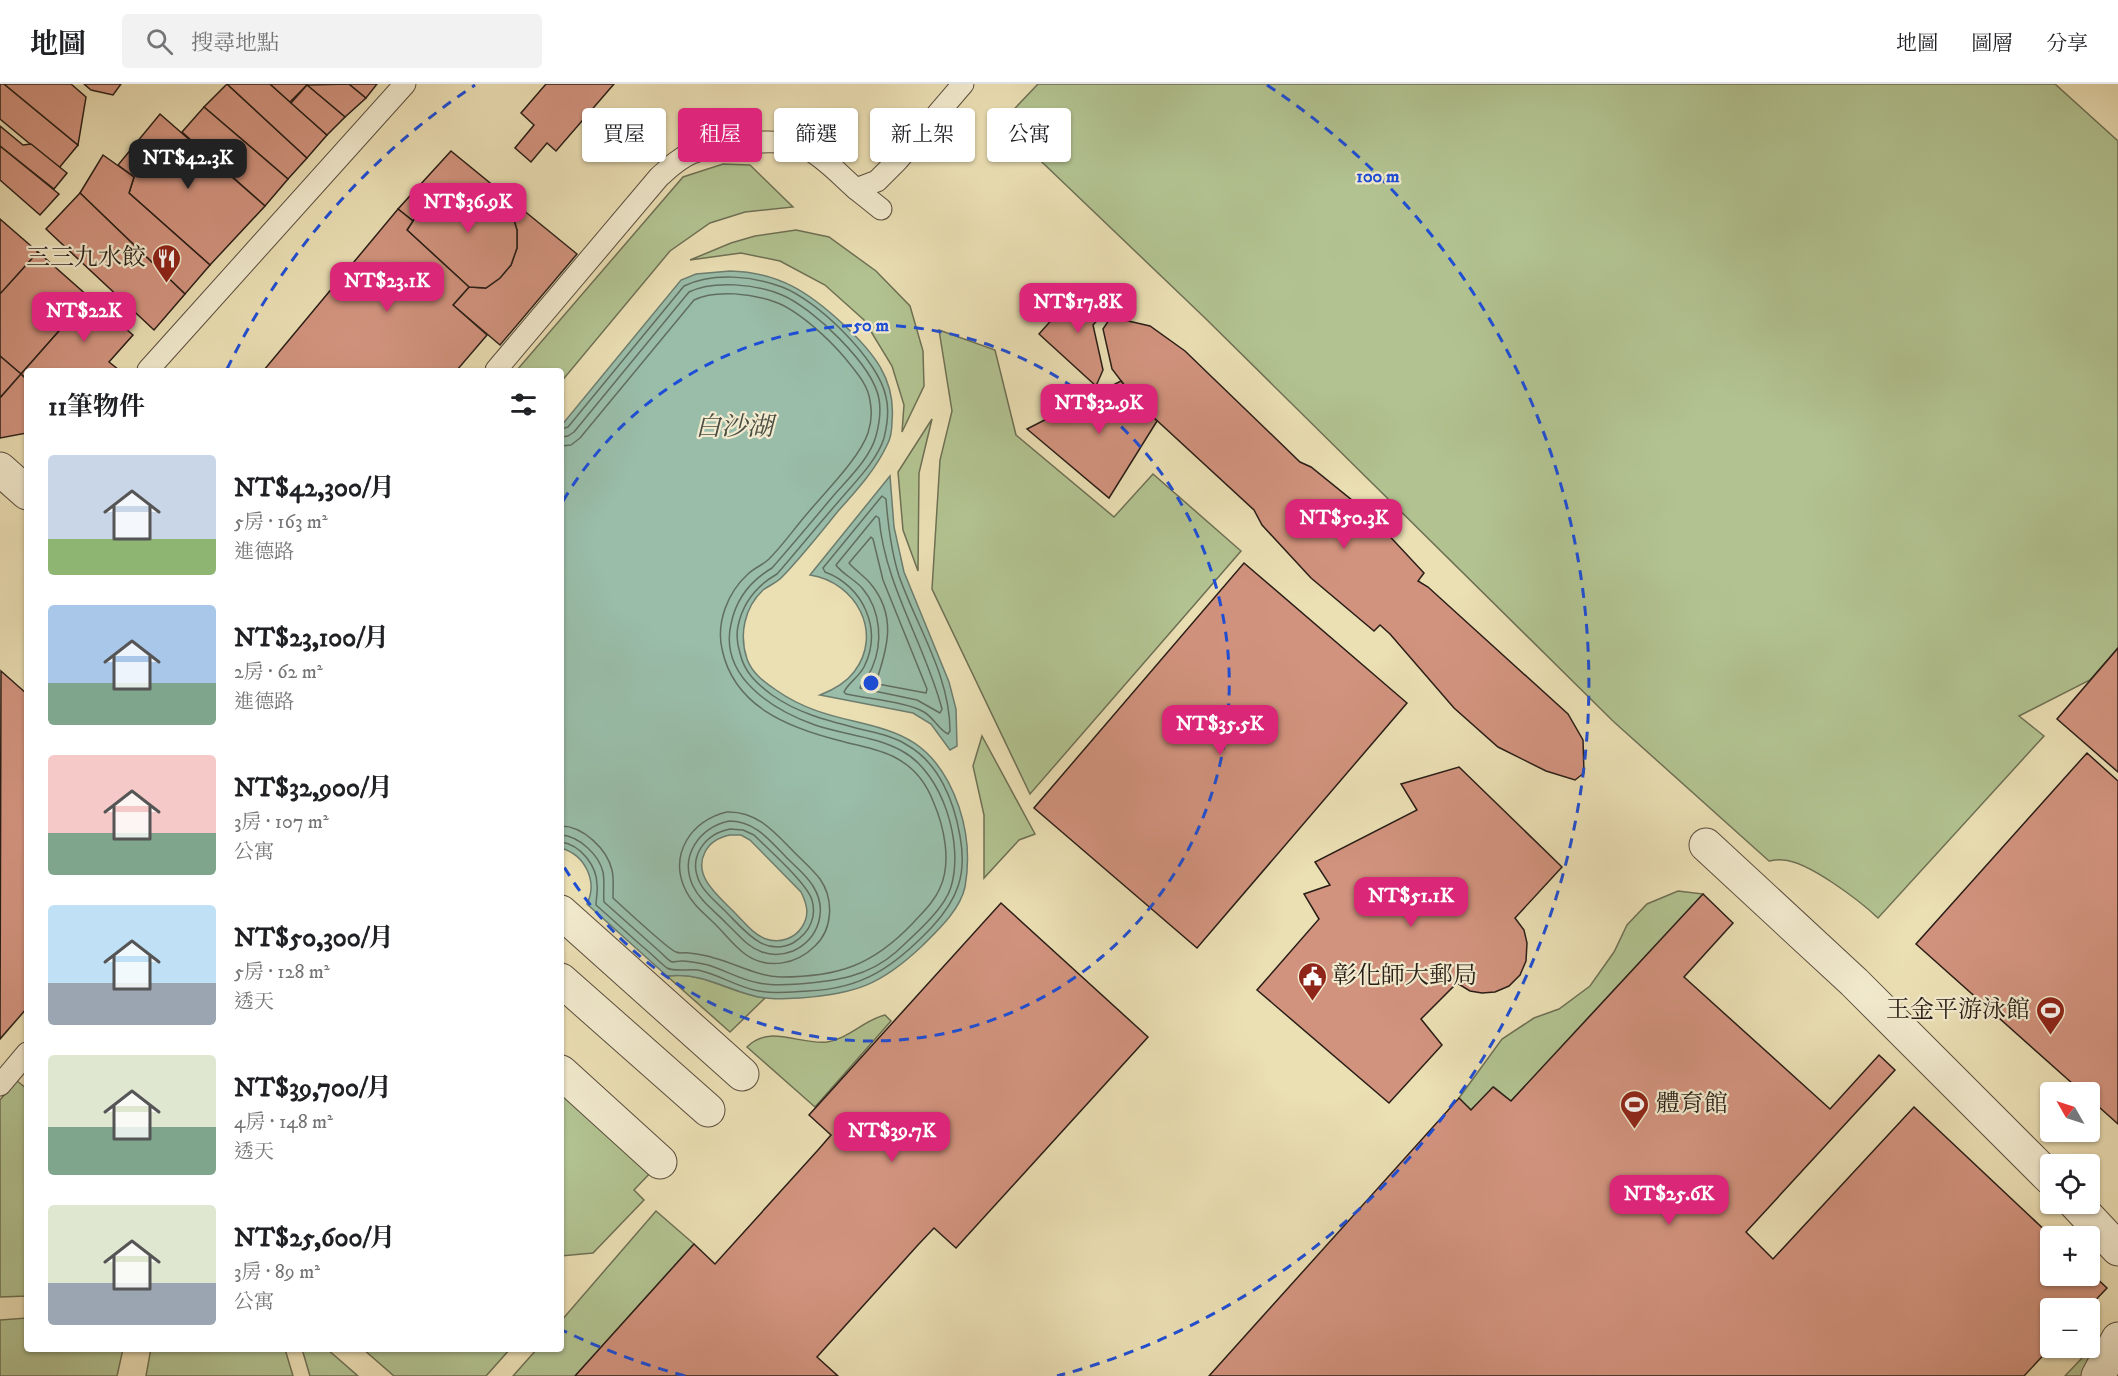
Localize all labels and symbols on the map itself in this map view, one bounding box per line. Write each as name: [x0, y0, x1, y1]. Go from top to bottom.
pin: NT$42.3K: [126, 139, 250, 190]
text: 100 m: [1356, 166, 1400, 188]
pin: NT$36.9K: [406, 183, 530, 234]
restaurant icon: 三三九水餃: [151, 242, 183, 284]
place label: 三三九水餃: [26, 243, 146, 273]
pin: NT$23.1K: [325, 262, 449, 313]
pin: NT$17.8K: [1016, 283, 1140, 334]
pin: NT$22K: [35, 292, 133, 343]
text: 50 m: [852, 315, 889, 337]
pin: NT$32.9K: [1037, 384, 1161, 435]
water label: 白沙湖: [695, 411, 777, 444]
pin: NT$50.3K: [1282, 499, 1406, 550]
centre of rings: [861, 673, 881, 693]
pin: NT$35.5K: [1158, 705, 1282, 756]
pin: NT$51.1K: [1349, 877, 1473, 928]
public building icon: 彰化師大郵局: [1296, 960, 1328, 1002]
place label: 彰化師大郵局: [1333, 961, 1477, 991]
sports icon: 王金平游泳館: [2035, 994, 2067, 1036]
place label: 王金平游泳館: [1886, 995, 2030, 1025]
north arrow: [2040, 1082, 2100, 1142]
sports icon: 體育館: [1619, 1088, 1651, 1130]
place label: 體育館: [1656, 1089, 1728, 1119]
pin: NT$39.7K: [830, 1112, 954, 1163]
pin: NT$25.6K: [1607, 1175, 1731, 1226]

